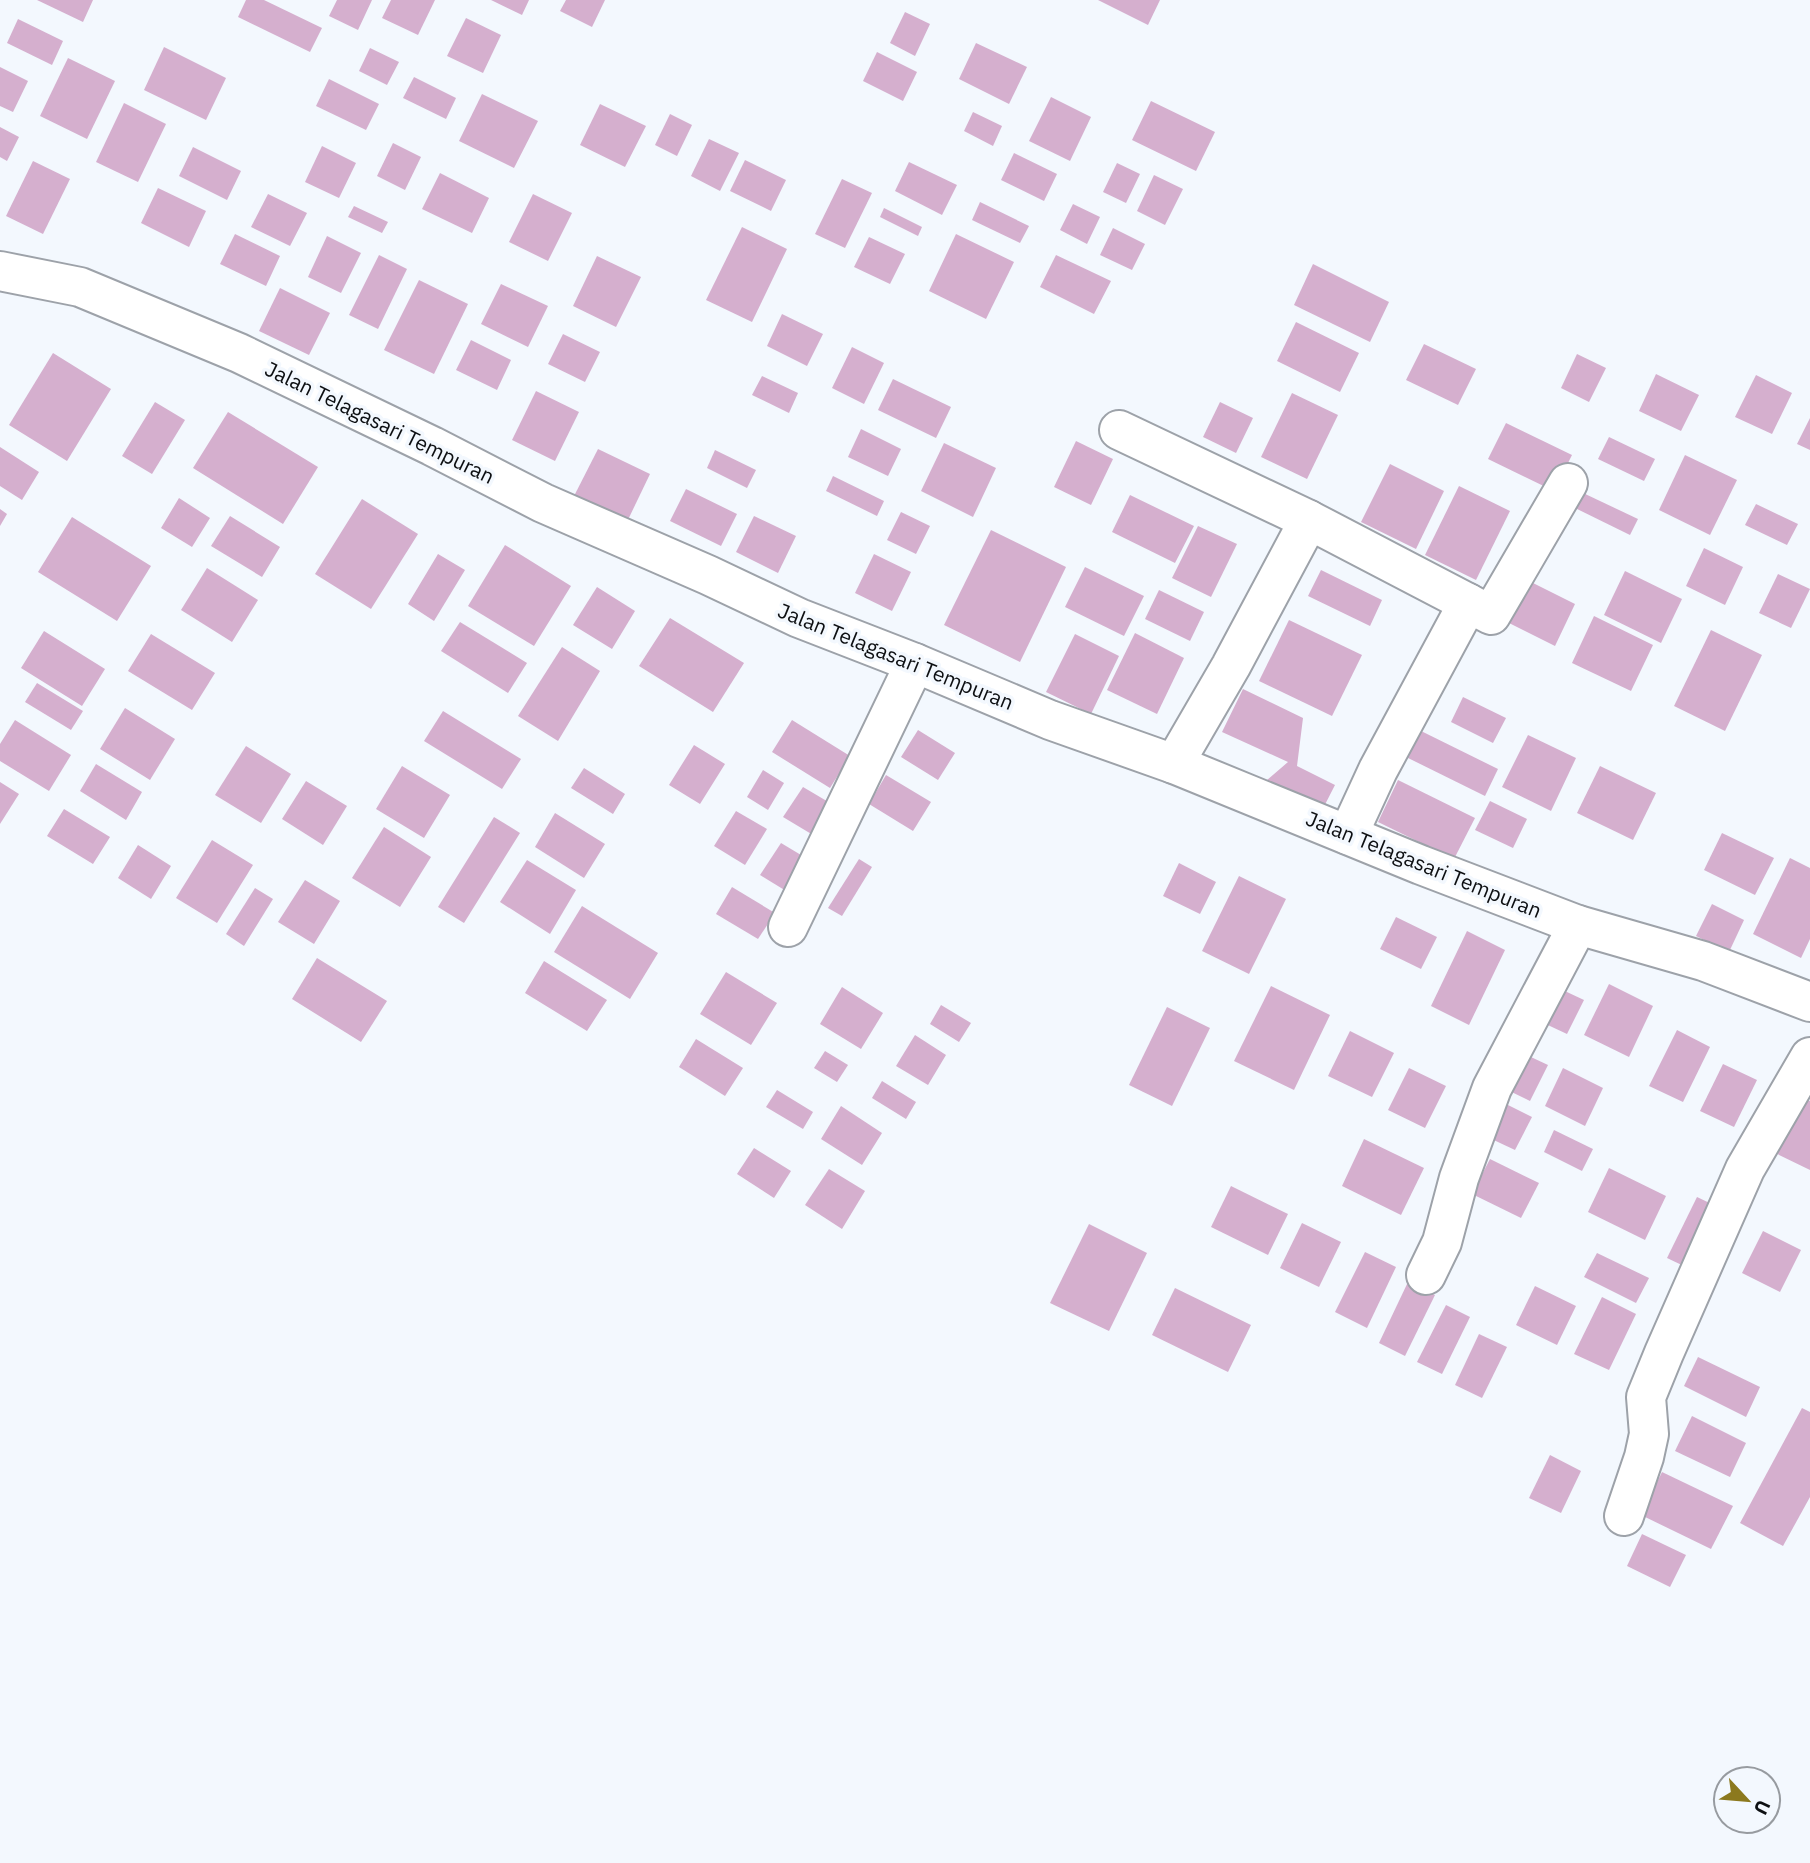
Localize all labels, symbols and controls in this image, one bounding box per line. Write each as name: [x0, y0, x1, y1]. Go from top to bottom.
street label: Jalan Telagasari Tempuran: [261, 354, 499, 490]
street label: Jalan Telagasari Tempuran: [774, 596, 1018, 716]
street label: Jalan Telagasari Tempuran: [1302, 804, 1546, 924]
north arrow: [1712, 1765, 1782, 1835]
text: U: [1749, 1796, 1776, 1819]

